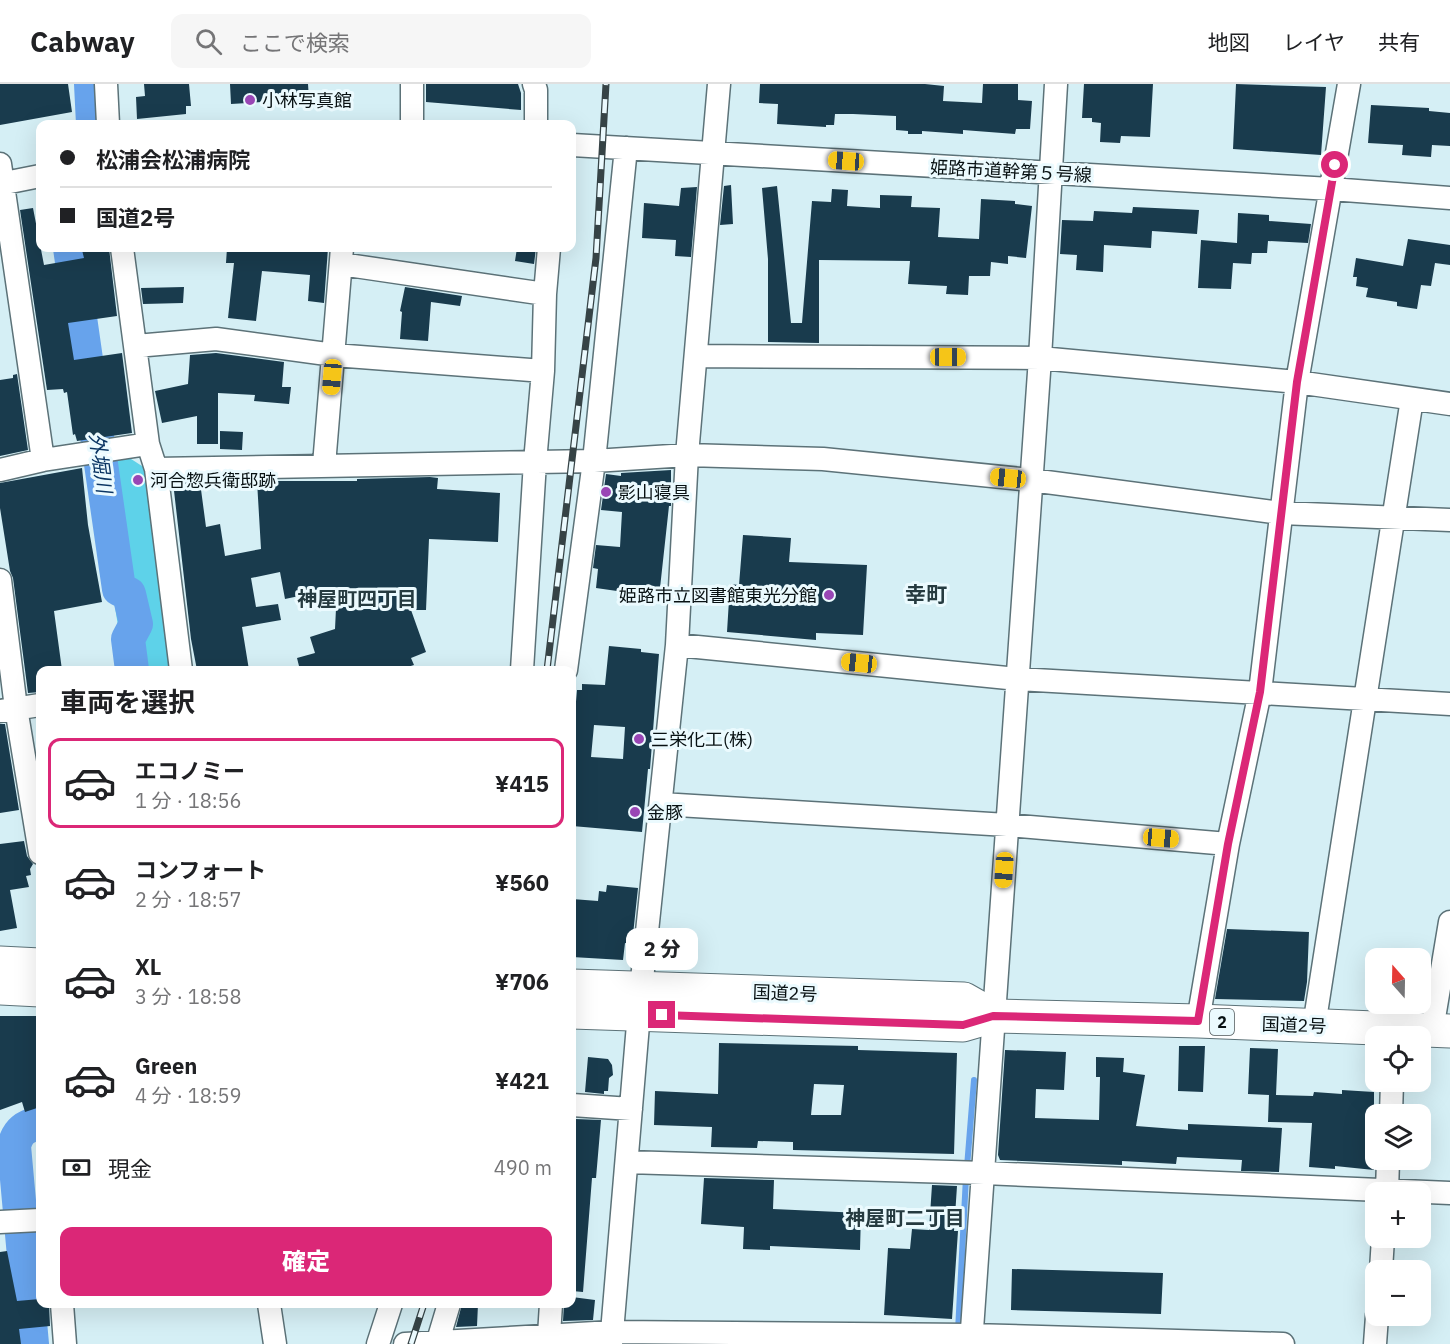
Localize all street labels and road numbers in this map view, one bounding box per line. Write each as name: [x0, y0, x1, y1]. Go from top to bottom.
street label: 姫路市道幹第５号線: [930, 155, 1092, 187]
street label: 国道2号: [752, 980, 818, 1006]
road number: 2: [1210, 1009, 1234, 1035]
street label: 国道2号: [1261, 1012, 1327, 1038]

